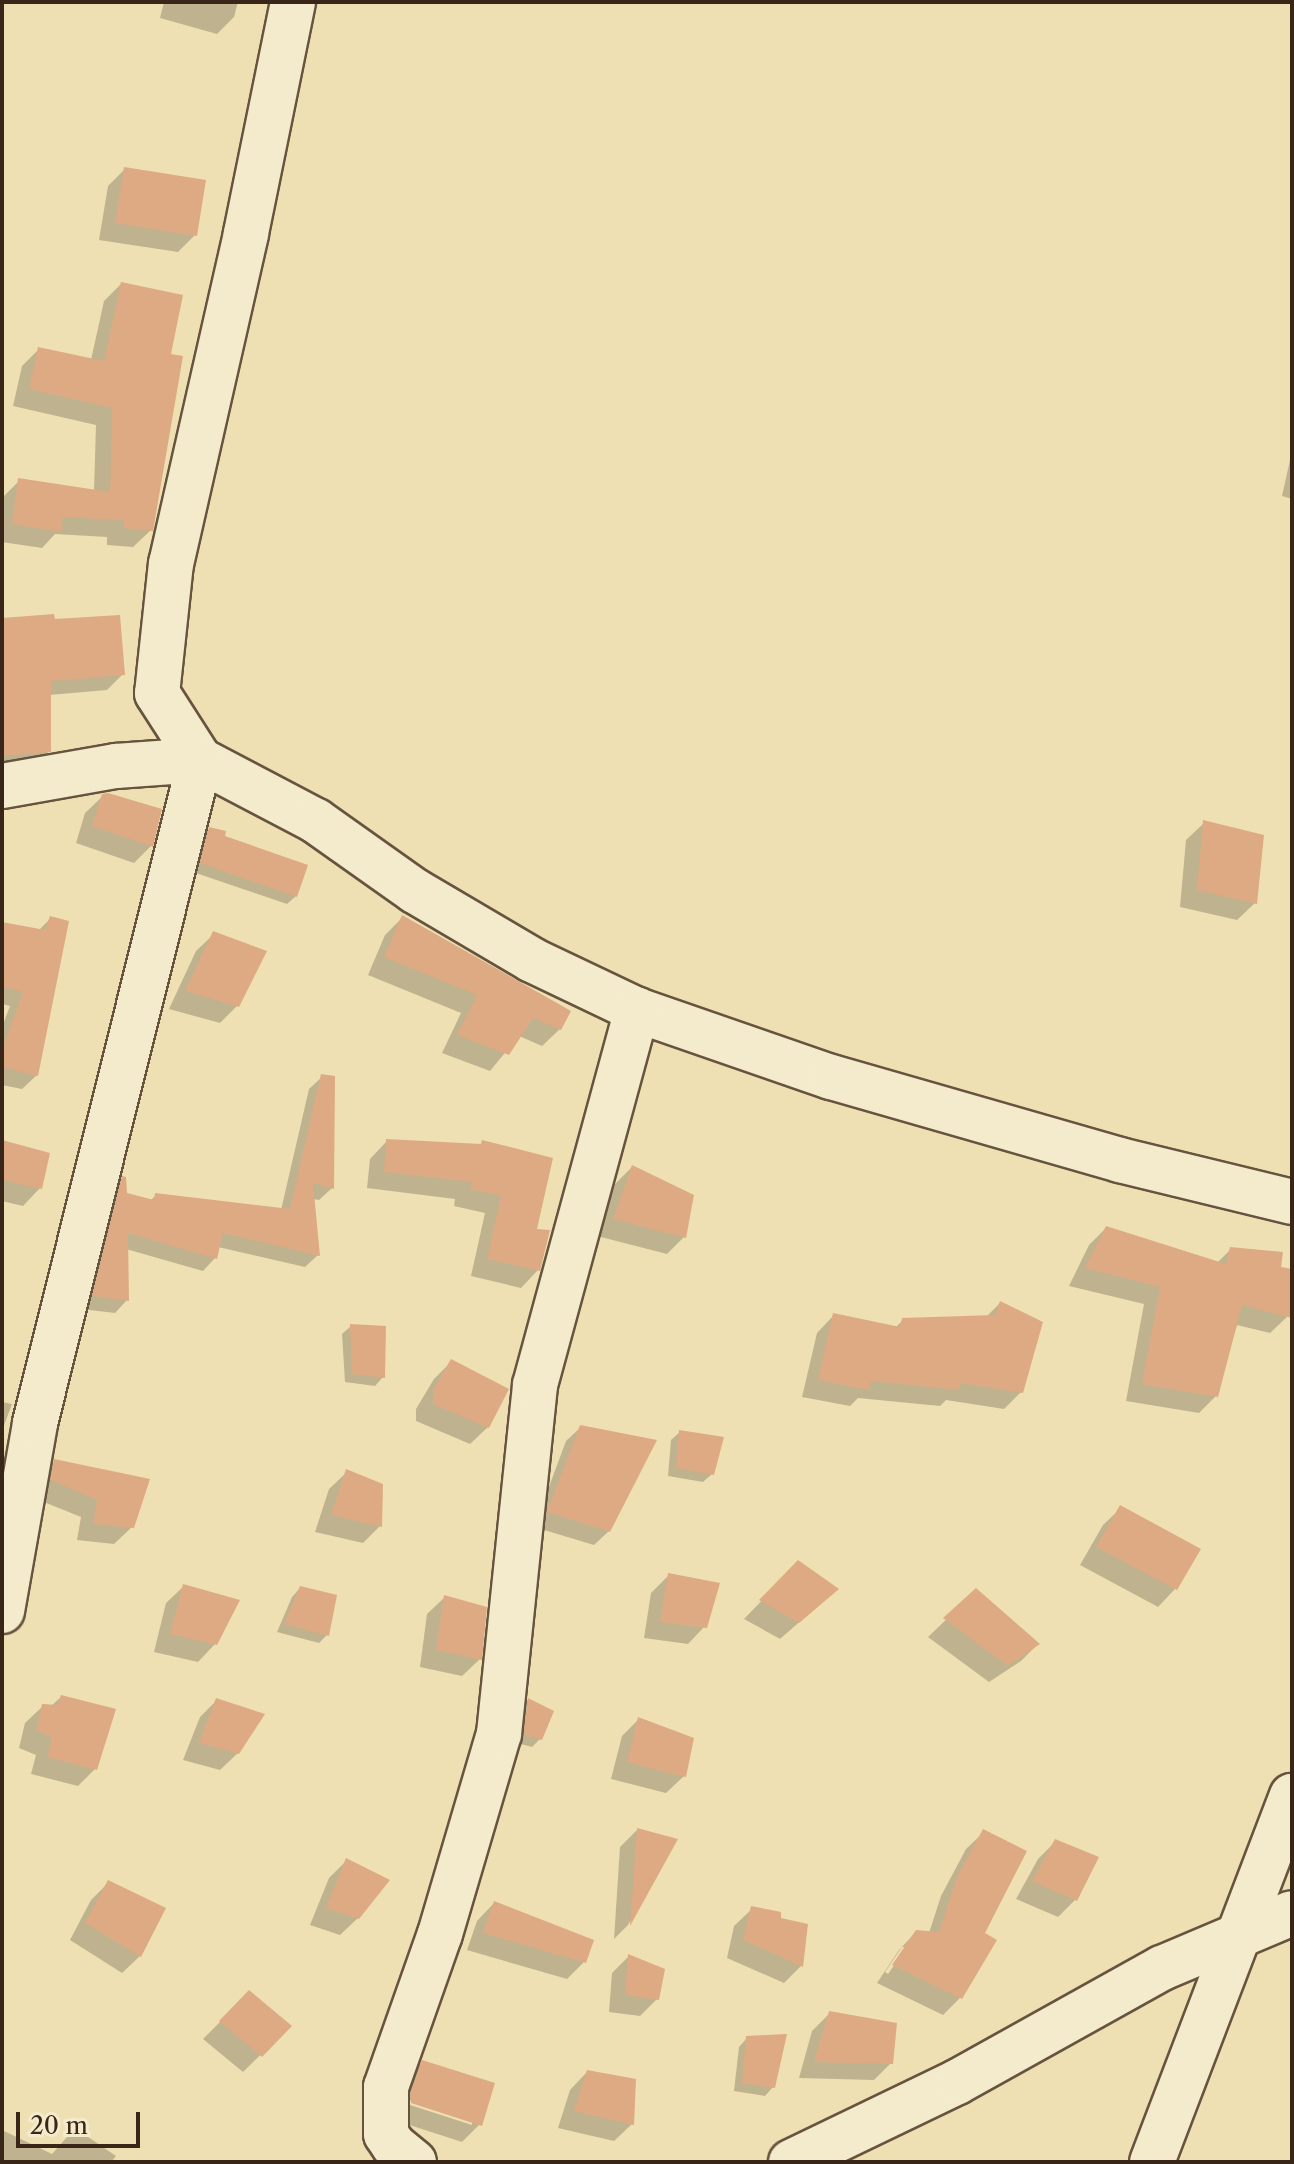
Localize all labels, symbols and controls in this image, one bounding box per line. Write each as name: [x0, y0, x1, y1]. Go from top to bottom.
scale bar: [20, 2096, 144, 2146]
text: 20 m: [30, 2111, 88, 2140]

